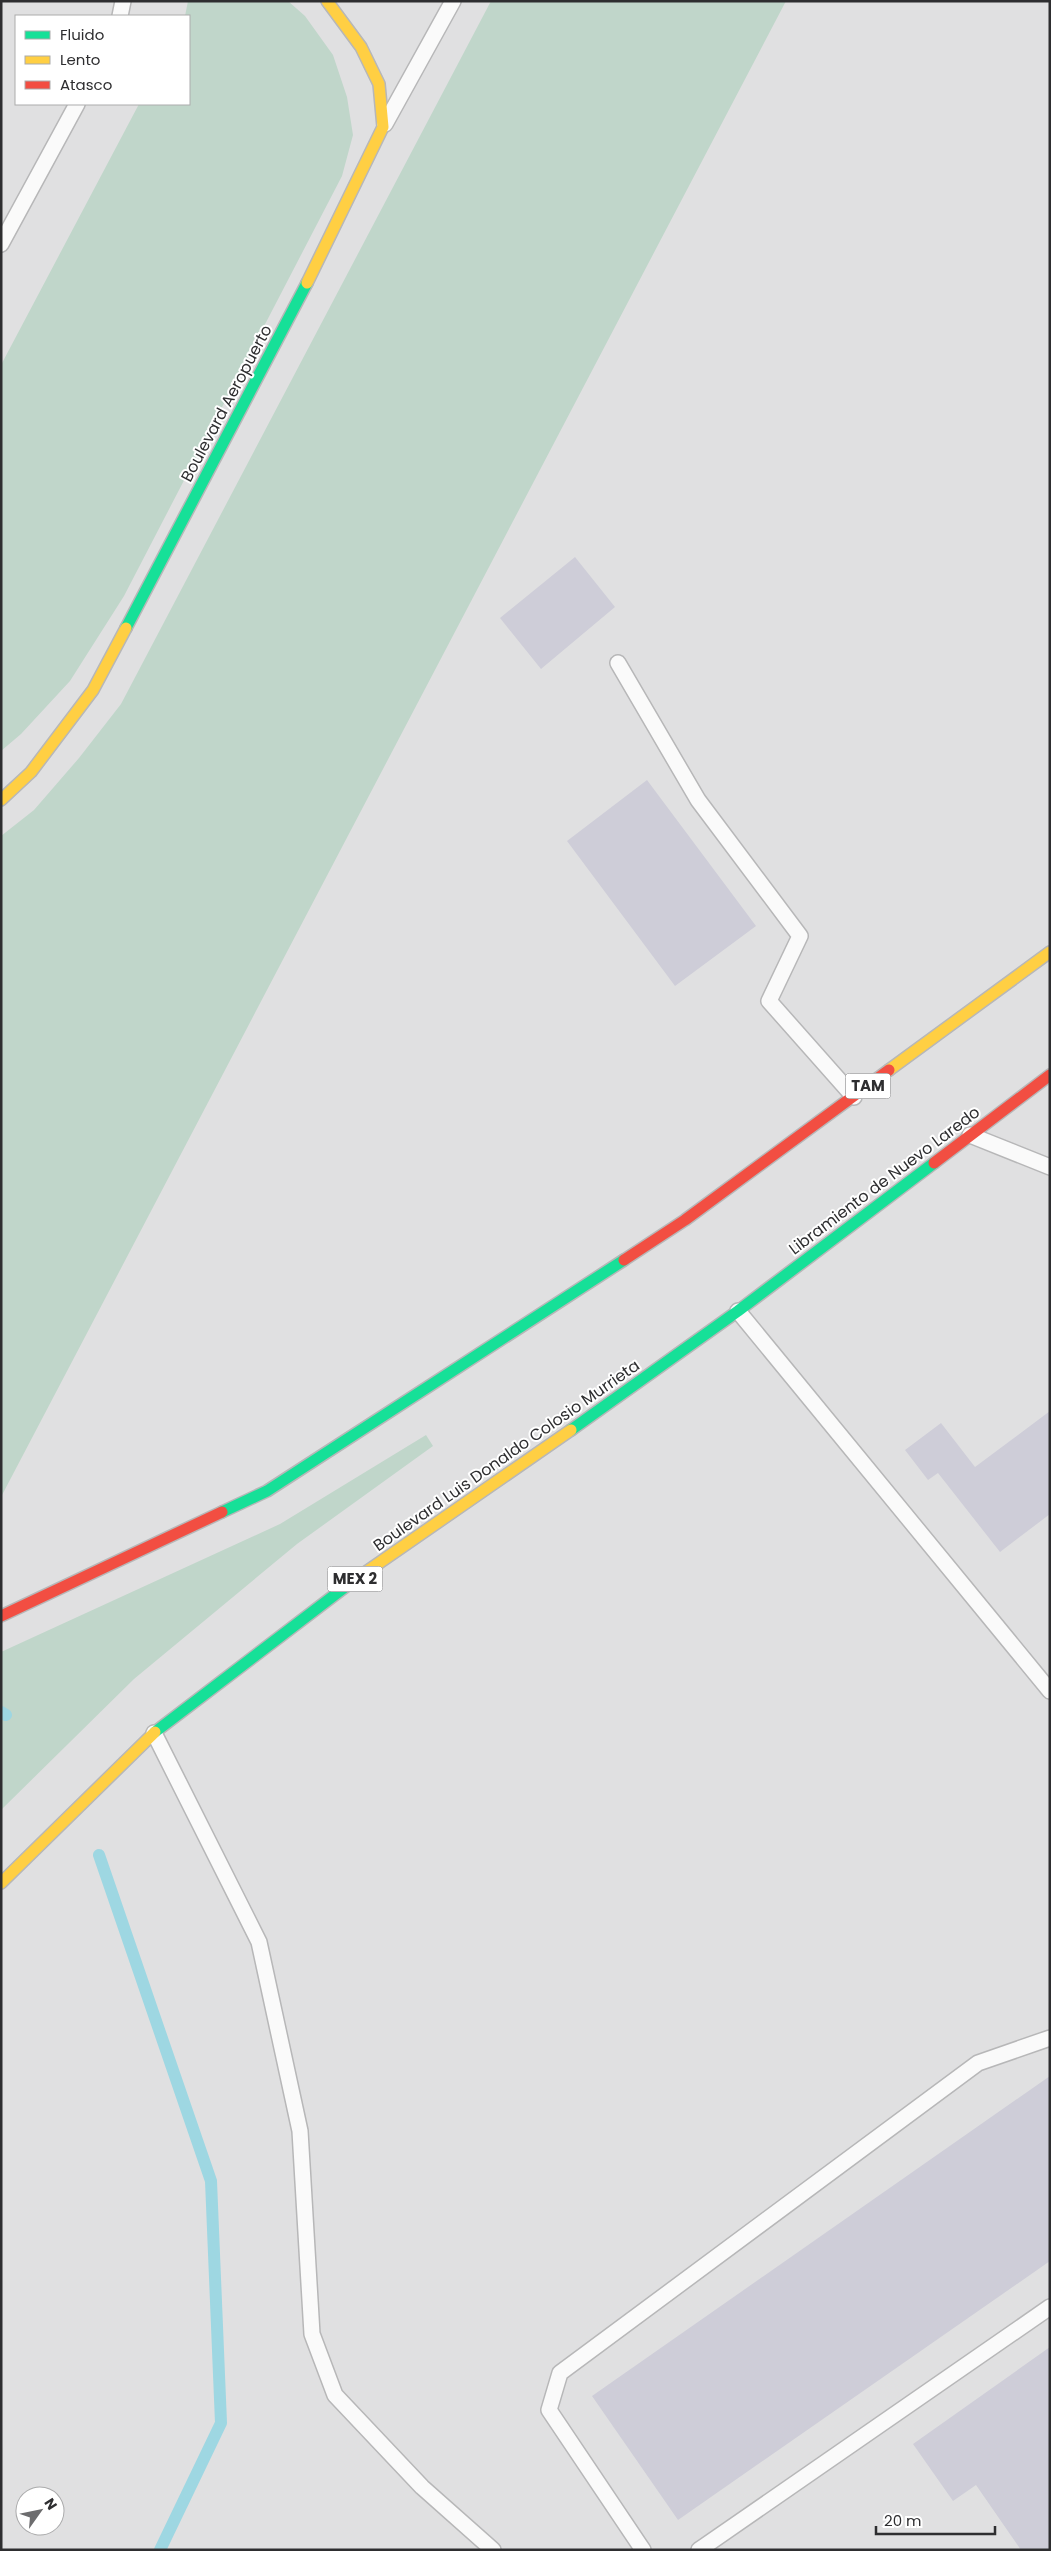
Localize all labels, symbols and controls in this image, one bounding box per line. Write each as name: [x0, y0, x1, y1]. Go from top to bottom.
legend: [15, 15, 190, 105]
text: Fluido: [60, 24, 104, 45]
text: Lento: [60, 49, 100, 70]
text: Atasco: [60, 74, 112, 95]
street label: Boulevard Aeropuerto: [175, 321, 278, 486]
road number: TAM: [846, 1074, 890, 1098]
street label: Libramiento de Nuevo Laredo: [784, 1101, 985, 1260]
street label: Boulevard Luis Donaldo Colosio Murrieta: [368, 1354, 644, 1557]
road number: MEX 2: [328, 1566, 382, 1592]
north arrow: [15, 2486, 65, 2536]
text: N: [40, 2494, 62, 2514]
scale bar: [876, 2504, 995, 2536]
text: 20 m: [884, 2510, 922, 2531]

